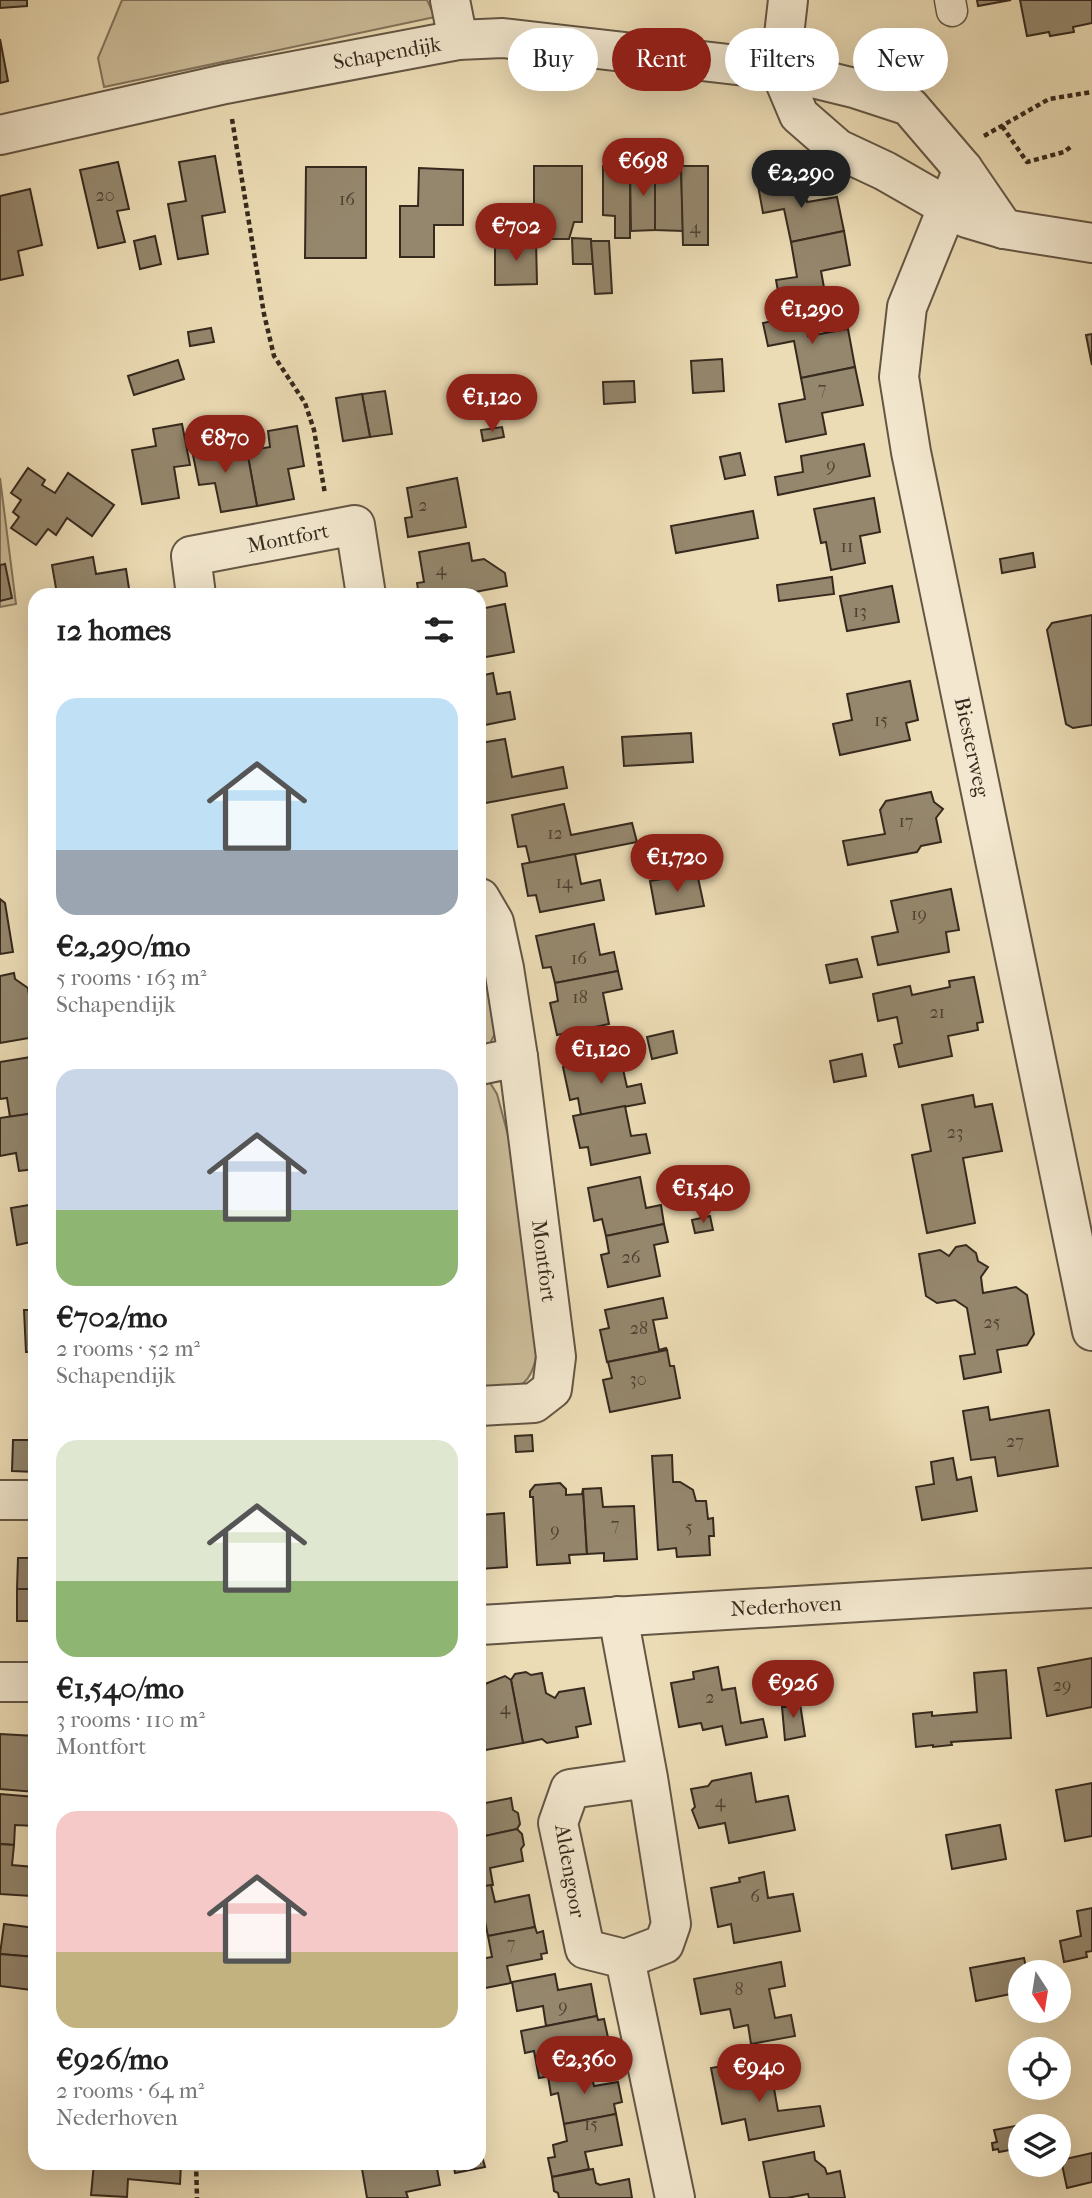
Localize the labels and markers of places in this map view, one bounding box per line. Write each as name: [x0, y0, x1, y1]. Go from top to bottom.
pin: €698: [602, 138, 684, 198]
pin: €2,290: [744, 150, 858, 210]
pin: €702: [475, 204, 557, 263]
pin: €1,290: [755, 286, 869, 346]
pin: €1,120: [435, 374, 549, 434]
pin: €870: [184, 416, 266, 475]
pin: €1,720: [620, 834, 734, 894]
pin: €1,120: [544, 1026, 658, 1086]
pin: €1,540: [646, 1166, 760, 1225]
pin: €926: [752, 1660, 834, 1720]
pin: €2,360: [527, 2036, 641, 2096]
pin: €940: [718, 2044, 800, 2104]

